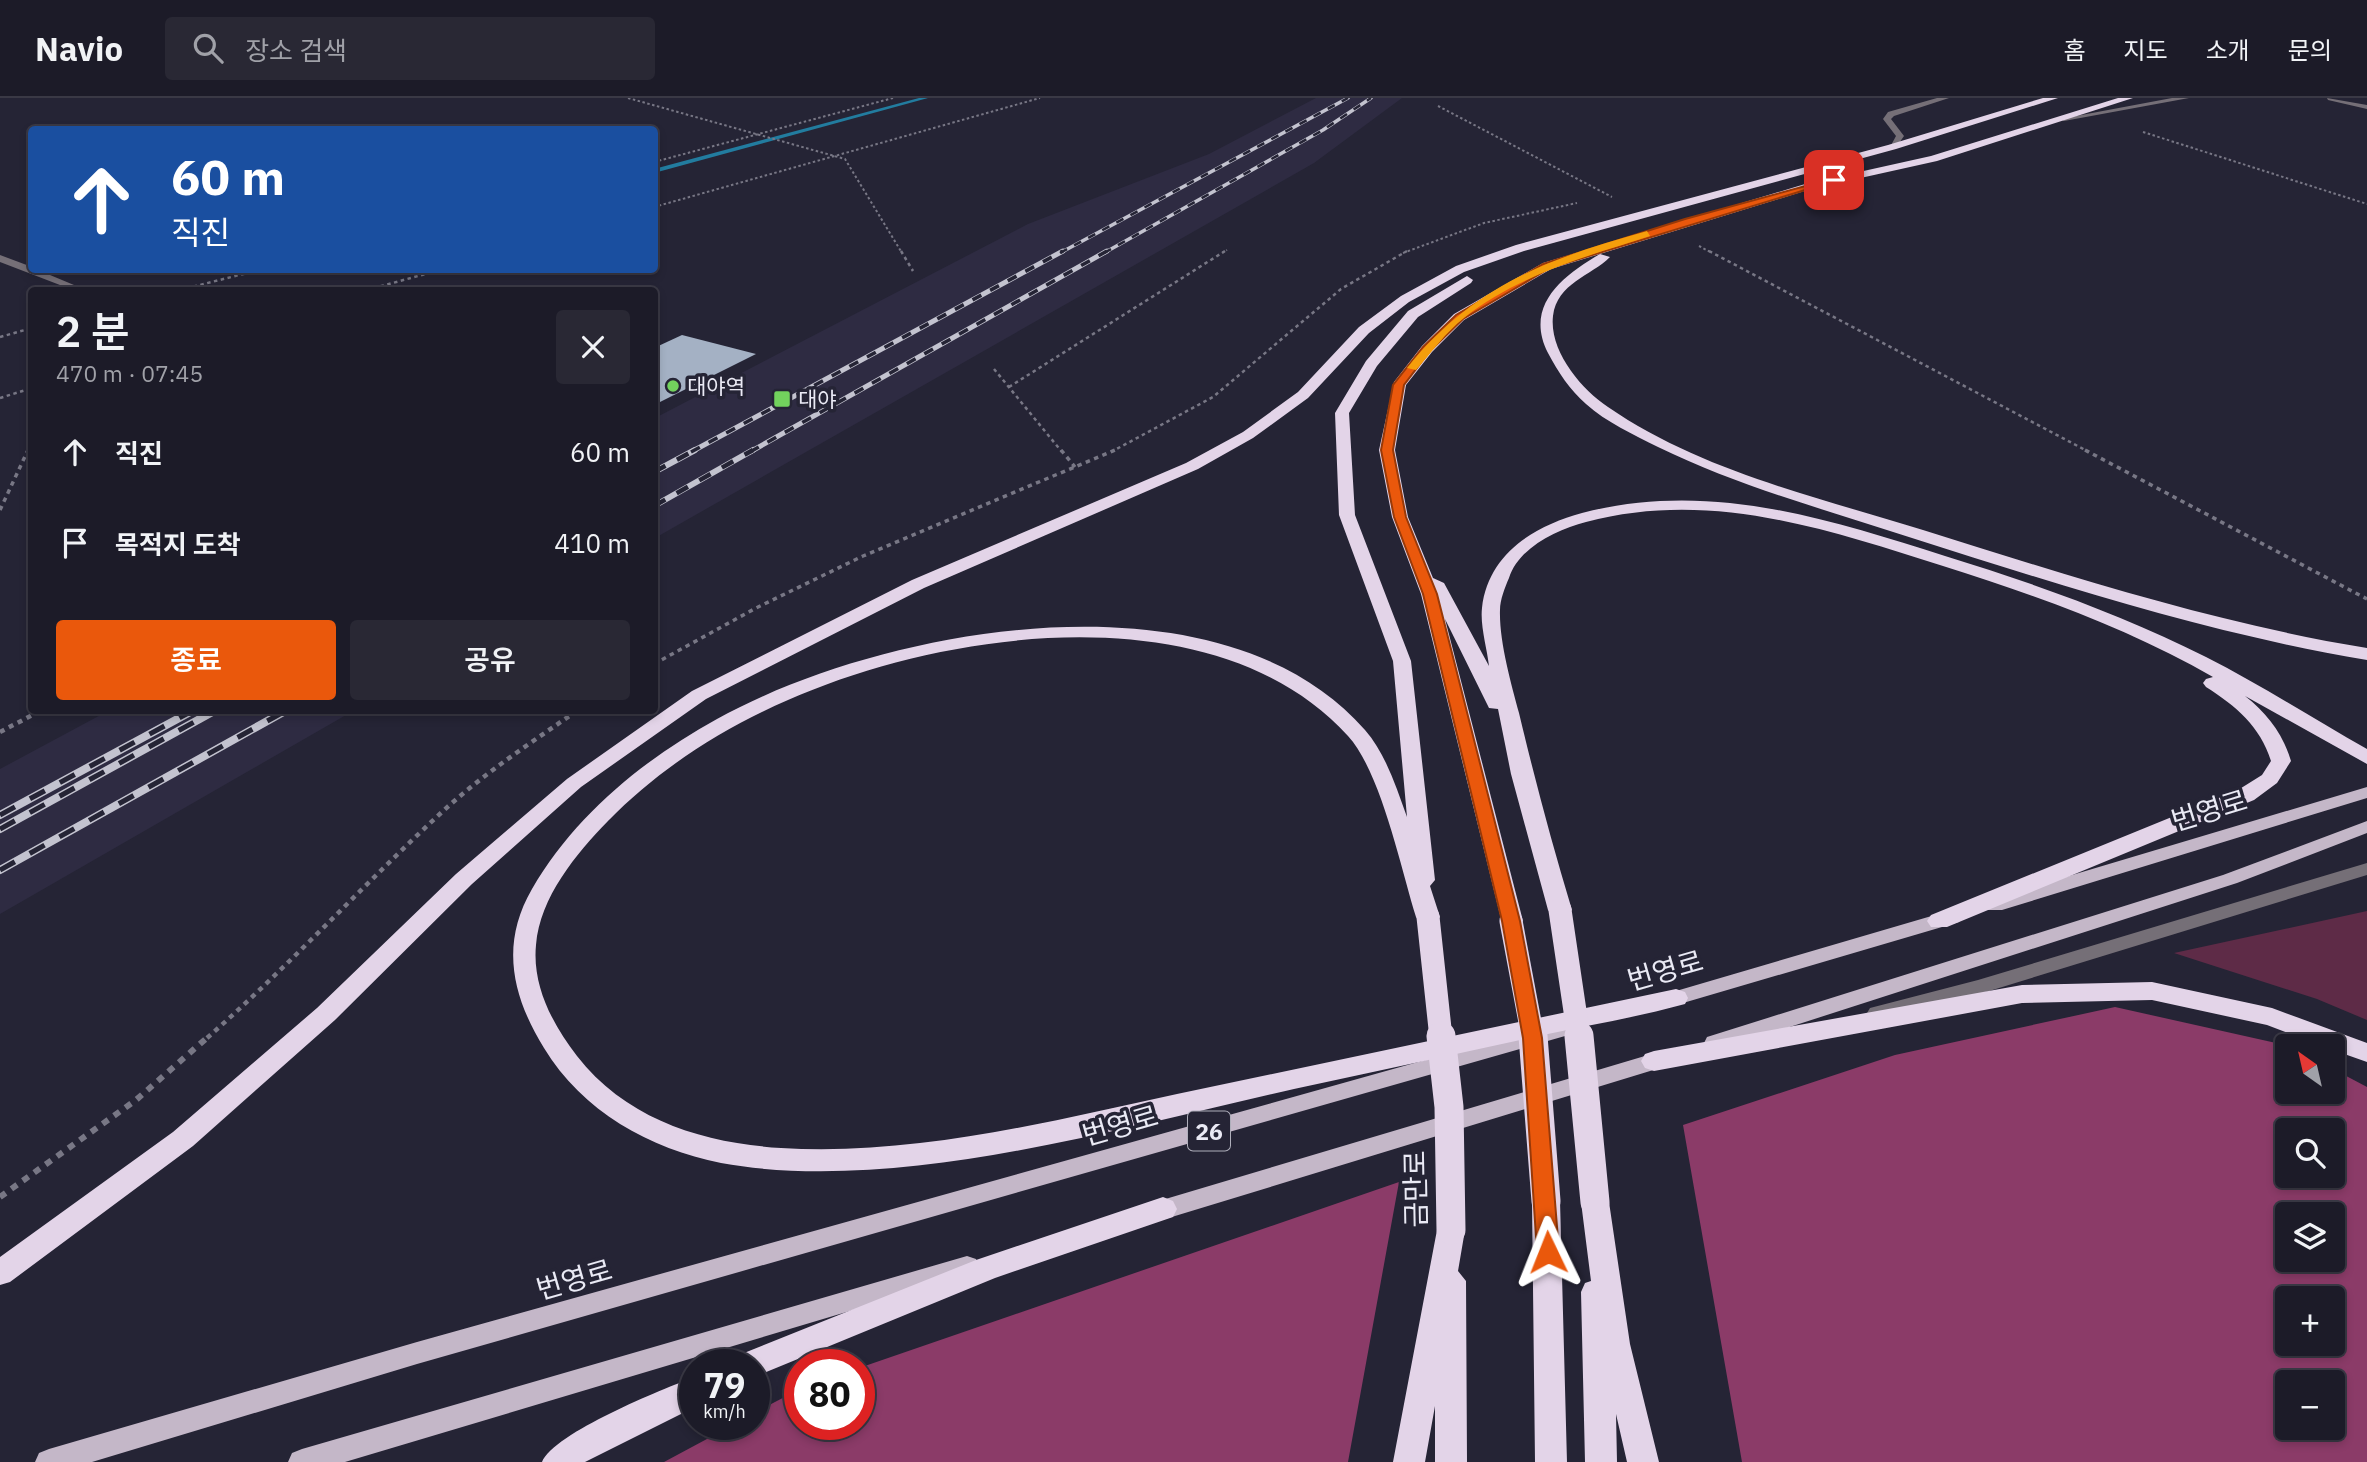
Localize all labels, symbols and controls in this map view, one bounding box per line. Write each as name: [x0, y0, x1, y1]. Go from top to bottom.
search box: [165, 17, 655, 80]
text: Navio: [35, 27, 123, 70]
icon: search: [189, 29, 227, 67]
text: 장소 검색: [245, 33, 347, 67]
text: 홈: [2063, 34, 2085, 66]
text: 지도: [2123, 34, 2168, 66]
text: 소개: [2206, 34, 2250, 66]
text: 문의: [2288, 34, 2332, 66]
text: 60 m: [171, 145, 285, 208]
pin: [1804, 150, 1864, 210]
icon: ahead: [56, 154, 147, 245]
icon: arrive: [1815, 161, 1853, 199]
text: 직진: [171, 211, 230, 253]
text: 2 분: [56, 304, 130, 359]
button: close: [556, 310, 630, 384]
text: 470 m · 07:45: [56, 358, 203, 388]
place label: 대야역: [687, 372, 745, 400]
marker: 대야역: [665, 378, 681, 394]
place label: 대야: [798, 385, 837, 413]
marker: 대야: [772, 389, 792, 409]
icon: ahead: [56, 433, 94, 471]
text: 60 m: [570, 435, 630, 469]
text: 직진: [115, 436, 163, 470]
icon: arrive: [56, 524, 94, 562]
text: 410 m: [554, 526, 630, 560]
text: 목적지 도착: [115, 527, 241, 561]
button: 종료: [56, 620, 336, 700]
button: 공유: [350, 620, 630, 700]
street label: 번영로: [2167, 781, 2251, 839]
street label: 번영로: [1623, 942, 1707, 998]
north arrow: [2275, 1034, 2345, 1104]
map controls: [2275, 1034, 2345, 1440]
street label: 번영로: [1078, 1097, 1162, 1153]
road number: 26: [1188, 1112, 1230, 1150]
button: search: [2275, 1118, 2345, 1188]
street label: 금만로: [1396, 1150, 1434, 1228]
button: layers: [2275, 1202, 2345, 1272]
position arrow: [1511, 1215, 1585, 1289]
street label: 번영로: [532, 1251, 616, 1307]
button: +: [2275, 1286, 2345, 1356]
speed limit sign: 80: [784, 1349, 875, 1440]
text: 79: [703, 1362, 746, 1408]
button: −: [2275, 1370, 2345, 1440]
text: km/h: [703, 1400, 746, 1423]

